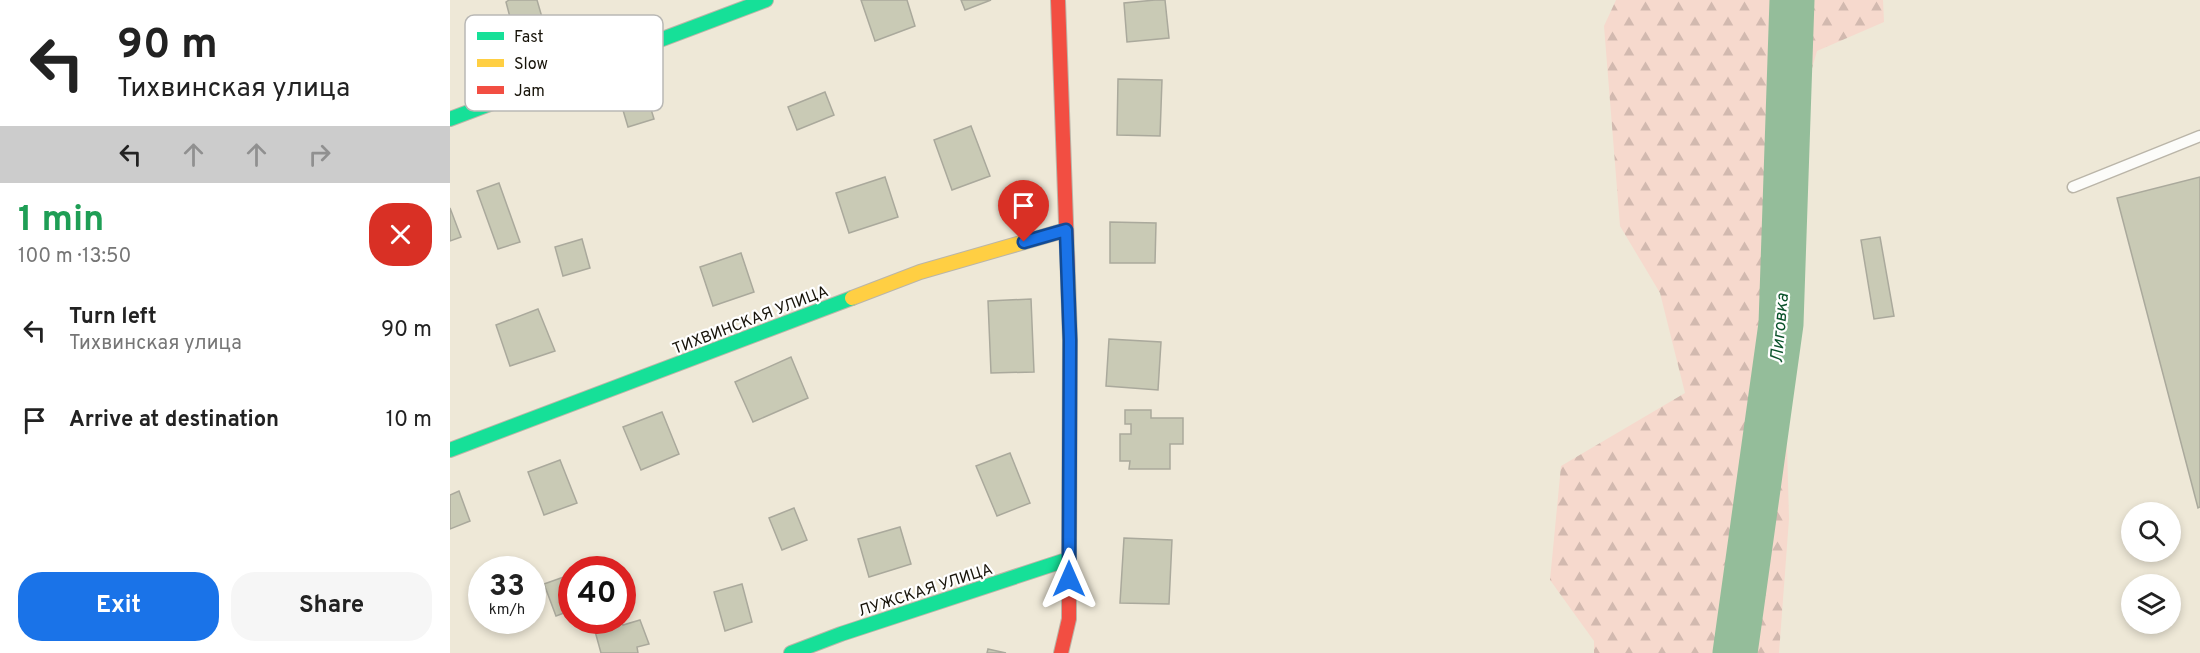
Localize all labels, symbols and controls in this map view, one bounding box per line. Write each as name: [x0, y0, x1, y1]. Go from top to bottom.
legend: [465, 15, 663, 111]
text: 90 m: [117, 20, 218, 73]
icon: left: [18, 24, 96, 102]
text: Fast: [514, 28, 544, 48]
text: Slow: [514, 55, 548, 75]
text: Тихвинская улица: [117, 72, 350, 106]
text: Jam: [514, 82, 545, 102]
icon: left: [114, 138, 147, 171]
icon: ahead: [177, 138, 210, 171]
icon: ahead: [240, 138, 273, 171]
icon: right: [303, 138, 336, 171]
pin: [998, 180, 1049, 242]
icon: arrive: [1007, 189, 1040, 222]
text: 1 min: [18, 198, 104, 244]
button: close: [369, 203, 432, 266]
text: 100 m · 13:50: [18, 244, 131, 270]
street label: ТИХВИНСКАЯ УЛИЦА: [670, 282, 832, 360]
water label: Лиговка: [1766, 292, 1795, 364]
text: Turn left: [69, 304, 157, 331]
icon: left: [18, 314, 51, 347]
text: 90 m: [381, 317, 432, 344]
text: Тихвинская улица: [69, 331, 242, 357]
icon: arrive: [18, 404, 51, 437]
text: Arrive at destination: [69, 407, 279, 434]
text: 10 m: [386, 407, 432, 434]
map controls: [2121, 502, 2181, 634]
button: search: [2121, 502, 2181, 562]
position arrow: [1037, 547, 1101, 611]
speed limit sign: 40: [558, 556, 636, 634]
street label: ЛУЖСКАЯ УЛИЦА: [856, 560, 995, 622]
text: 33: [489, 569, 525, 606]
button: Exit: [18, 572, 219, 641]
button: Share: [231, 572, 432, 641]
button: layers: [2121, 574, 2181, 634]
text: km/h: [489, 601, 525, 620]

